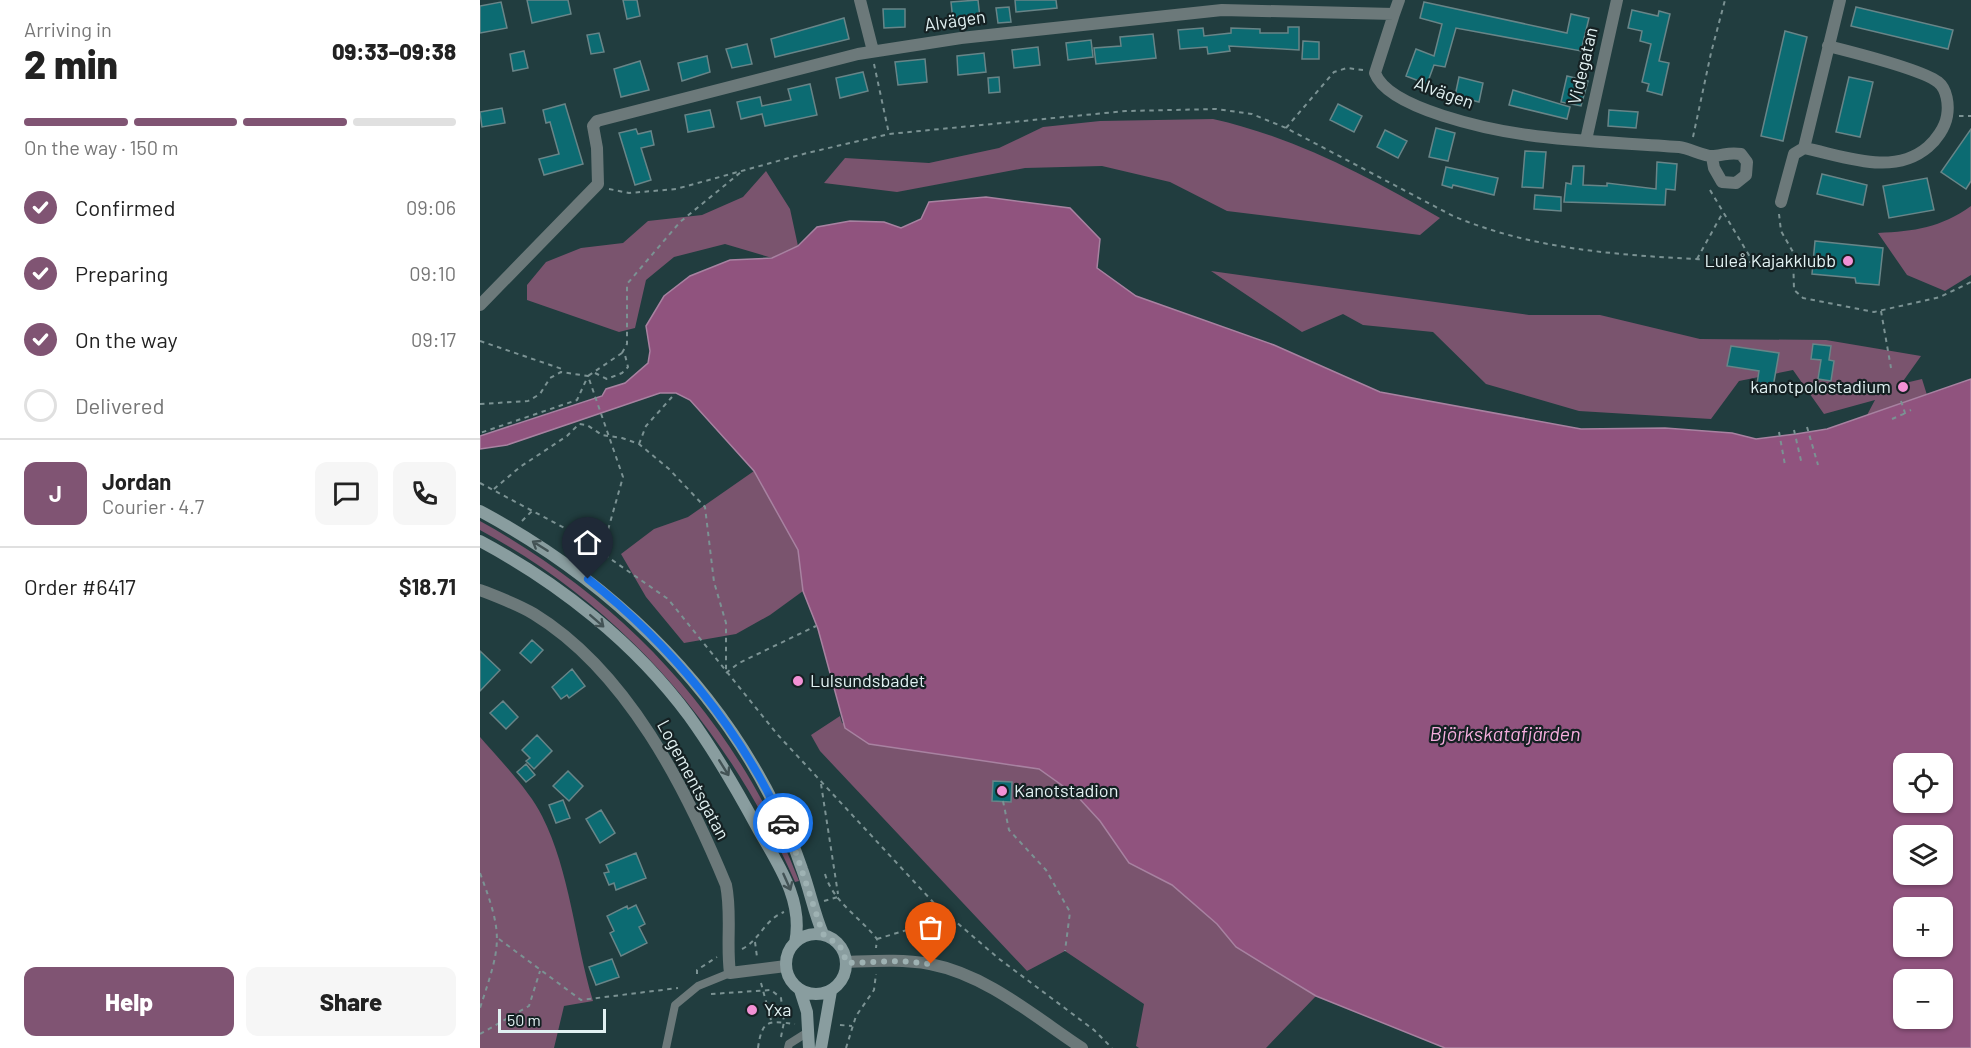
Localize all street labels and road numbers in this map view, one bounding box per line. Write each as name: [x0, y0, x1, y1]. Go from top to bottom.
street label: Alvägen: [923, 5, 987, 35]
street label: Videgatan: [1562, 25, 1602, 107]
street label: Alvägen: [1412, 71, 1477, 113]
street label: Logementsgatan: [653, 716, 735, 843]

